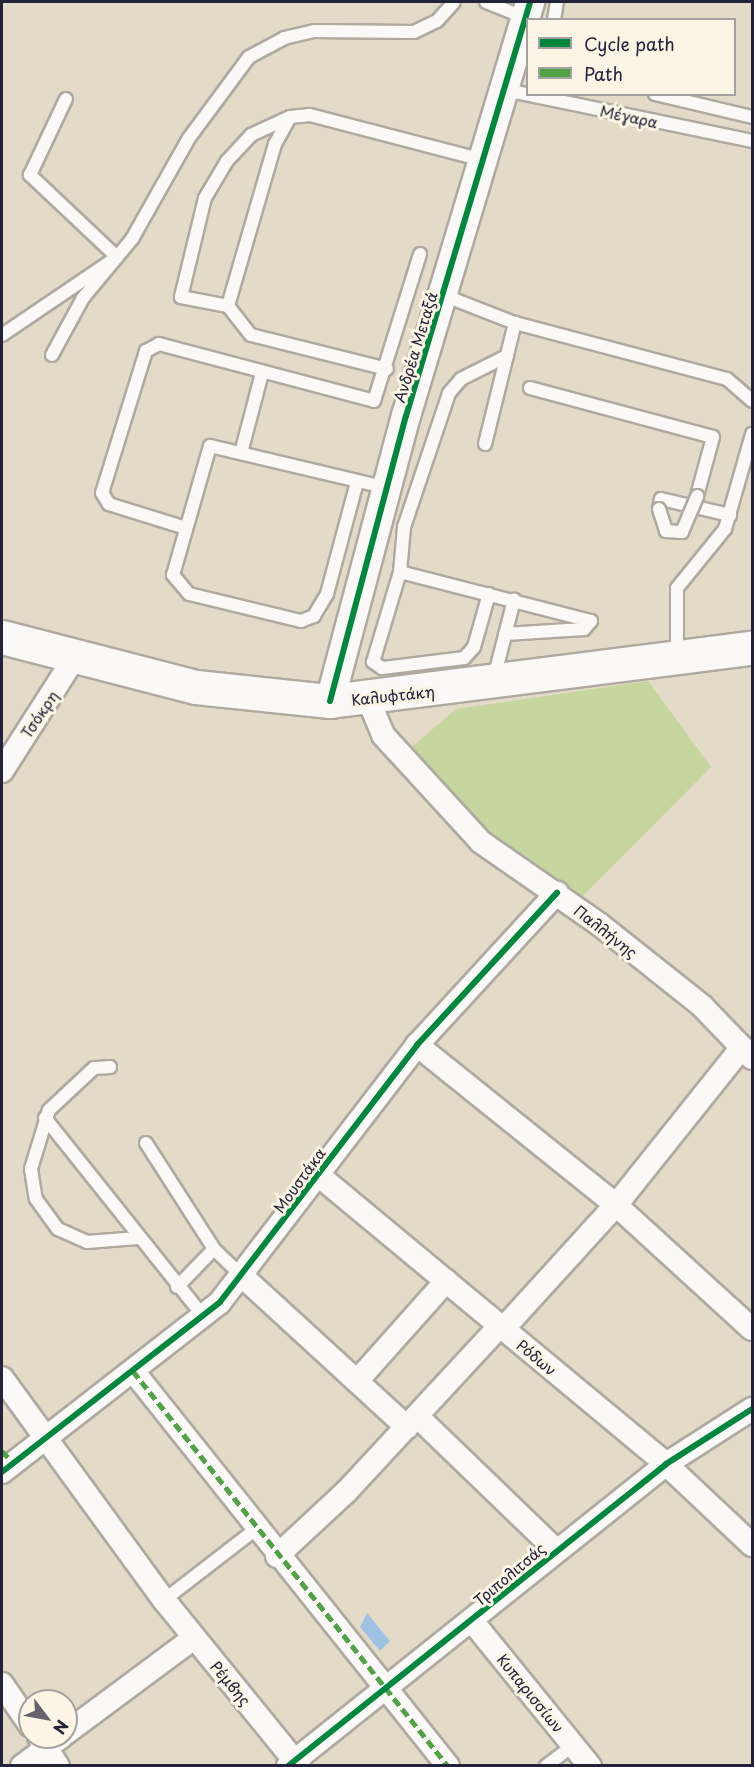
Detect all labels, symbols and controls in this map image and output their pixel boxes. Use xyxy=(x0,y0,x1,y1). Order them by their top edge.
legend xyxy=(526,18,736,96)
text: Cycle path xyxy=(584,30,675,57)
text: Path xyxy=(584,60,623,87)
street label: Μέγαρα xyxy=(598,101,660,131)
street label: Ανδρέα Μεταξά xyxy=(390,289,440,405)
street label: Καλυφτάκη xyxy=(350,682,436,708)
street label: Τσόκρη xyxy=(17,687,61,741)
street label: Παλλήνης xyxy=(571,901,641,961)
street label: Μουστάκα xyxy=(269,1144,329,1216)
street label: Ρόδων xyxy=(514,1335,560,1379)
street label: Τριπολιτσάς xyxy=(470,1539,548,1609)
street label: Κυπαρισσίων xyxy=(494,1650,568,1736)
street label: Ρέμβης xyxy=(207,1657,255,1709)
north arrow xyxy=(18,1689,78,1749)
text: N xyxy=(48,1716,75,1739)

